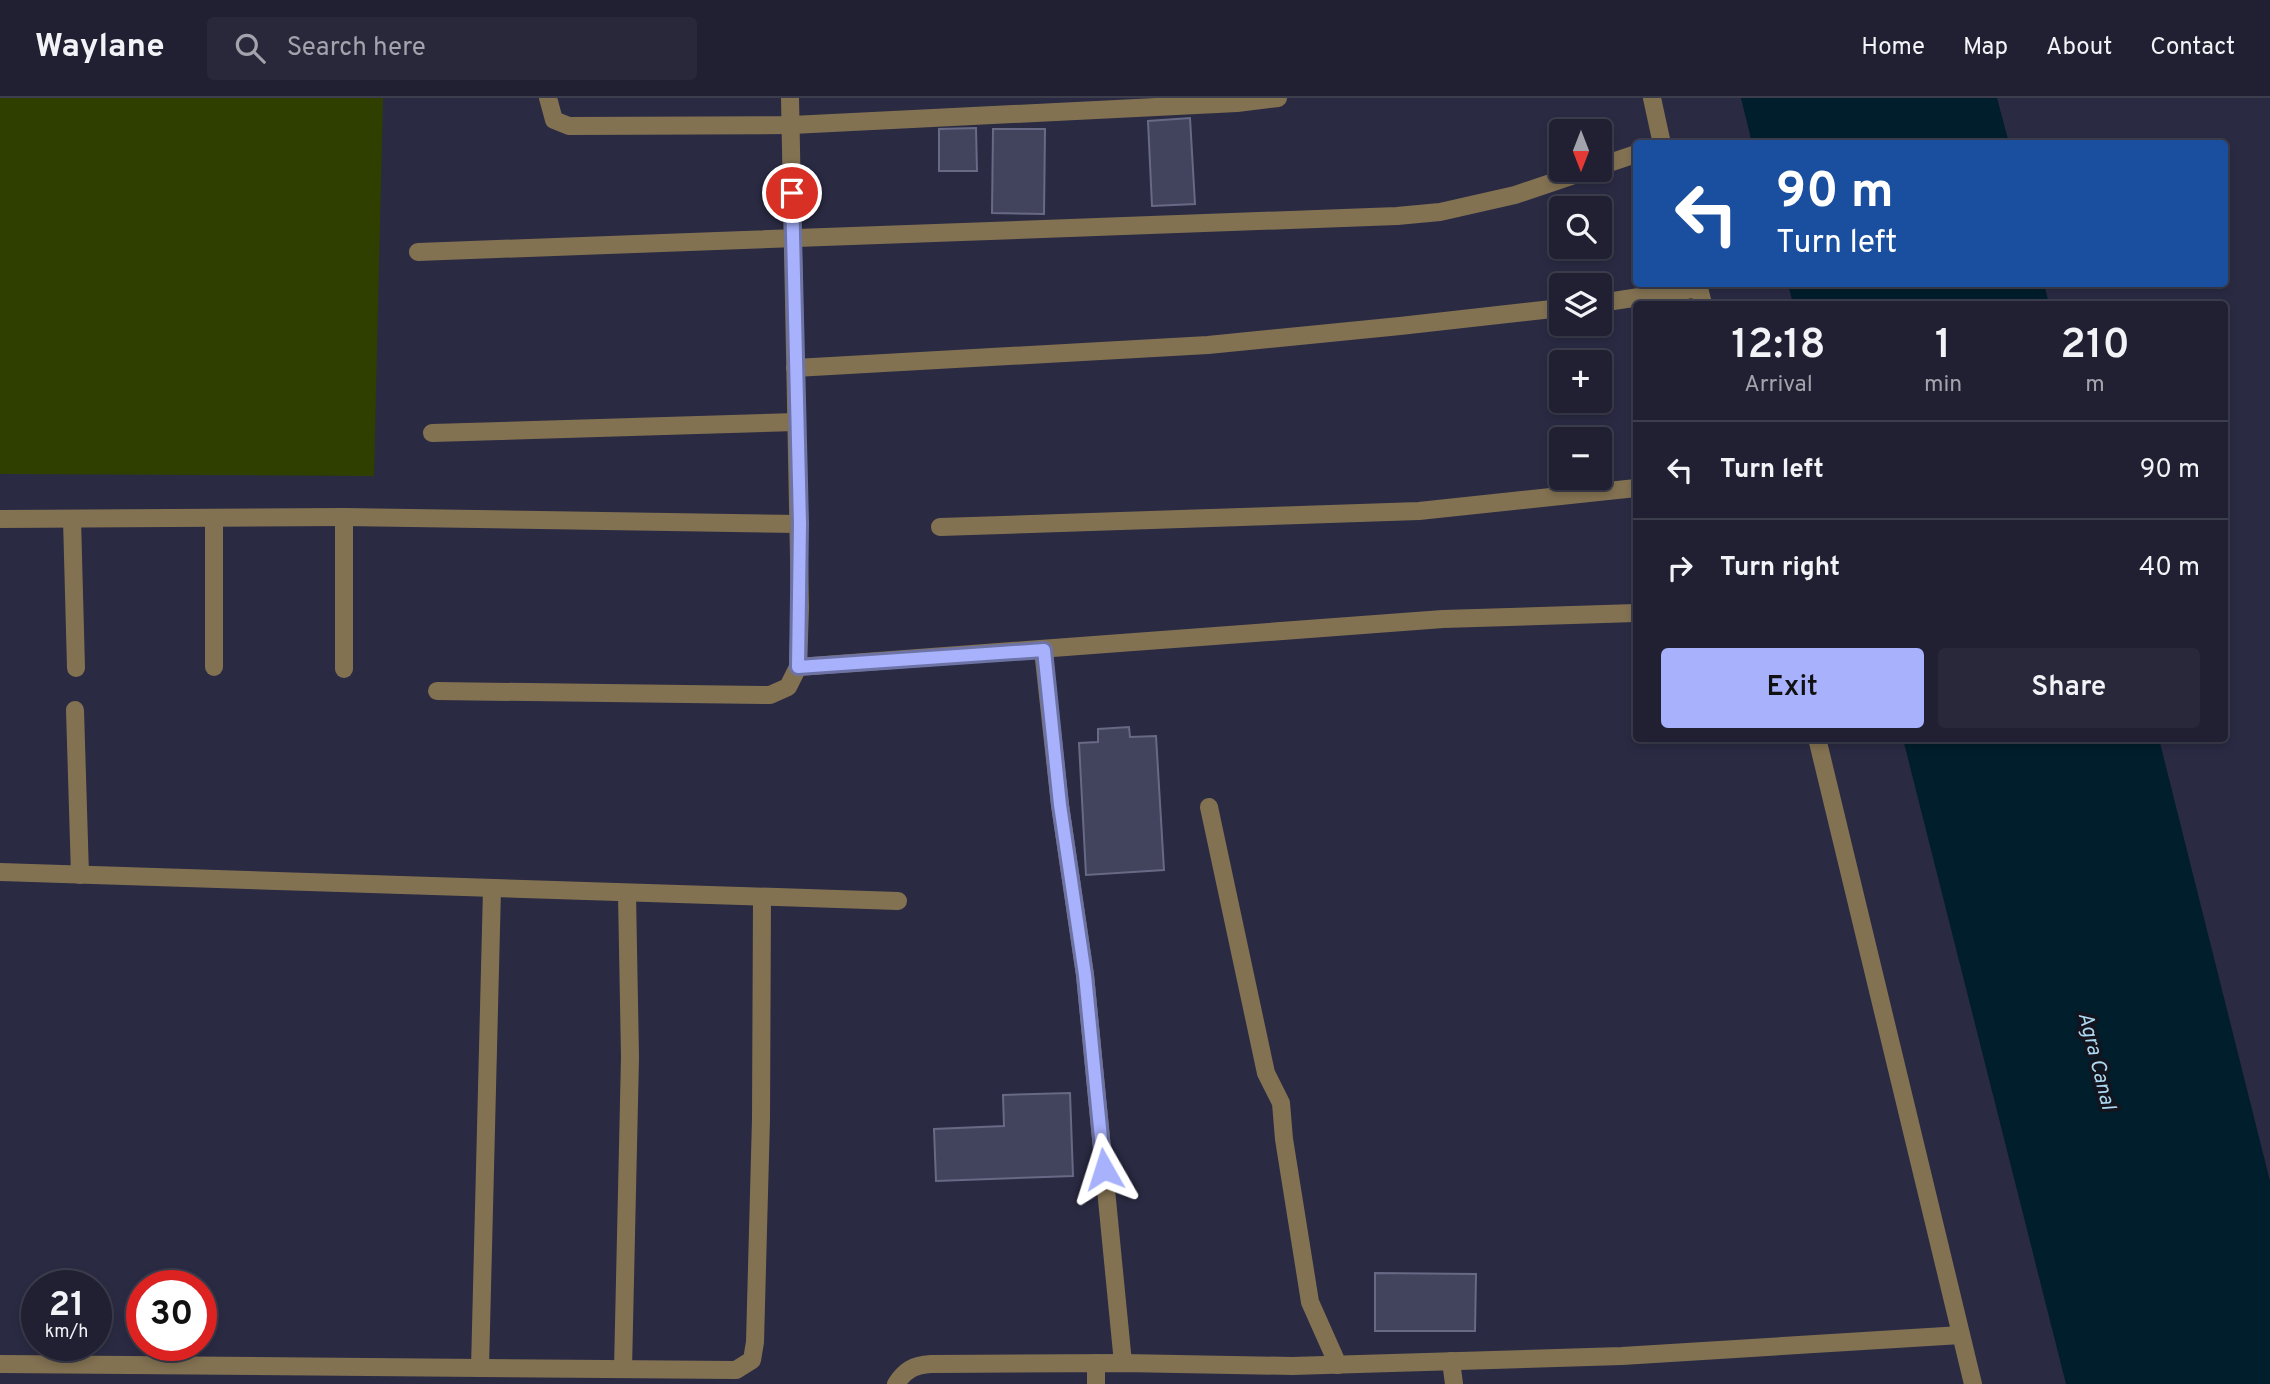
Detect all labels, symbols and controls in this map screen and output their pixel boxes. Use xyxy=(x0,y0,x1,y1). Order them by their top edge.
search box xyxy=(207,17,697,80)
text: Waylane xyxy=(35,27,165,69)
icon: search xyxy=(231,29,269,67)
text: Search here xyxy=(287,32,426,65)
text: Home xyxy=(1861,33,1925,63)
text: Map xyxy=(1963,33,2008,63)
text: About xyxy=(2046,33,2112,63)
text: Contact xyxy=(2150,33,2235,63)
north arrow xyxy=(1549,119,1612,182)
map controls xyxy=(1549,119,1612,490)
pin xyxy=(762,163,822,223)
text: 90 m xyxy=(1776,163,1894,225)
icon: left xyxy=(1661,168,1752,259)
icon: arrive xyxy=(773,174,811,212)
button: search xyxy=(1549,196,1612,259)
text: Turn left xyxy=(1776,224,1897,264)
button: layers xyxy=(1549,273,1612,336)
text: 12:18 xyxy=(1731,320,1826,373)
text: 1 xyxy=(1935,320,1951,373)
text: 210 xyxy=(2060,320,2130,373)
button: + xyxy=(1549,350,1612,413)
text: Arrival xyxy=(1744,371,1813,400)
text: min xyxy=(1924,371,1962,400)
text: m xyxy=(2085,371,2105,400)
button: − xyxy=(1549,427,1612,490)
icon: left xyxy=(1661,451,1699,489)
text: Turn left xyxy=(1720,454,1824,487)
text: 90 m xyxy=(2140,454,2200,487)
icon: right xyxy=(1661,549,1699,587)
text: Turn right xyxy=(1720,552,1840,585)
text: 40 m xyxy=(2139,552,2200,585)
button: Exit xyxy=(1661,648,1924,728)
button: Share xyxy=(1938,648,2200,728)
water label: Agra Canal xyxy=(2071,1009,2122,1114)
position arrow xyxy=(1067,1132,1141,1206)
speed limit sign: 30 xyxy=(126,1270,217,1361)
text: 21 xyxy=(49,1284,84,1328)
text: km/h xyxy=(45,1321,88,1344)

